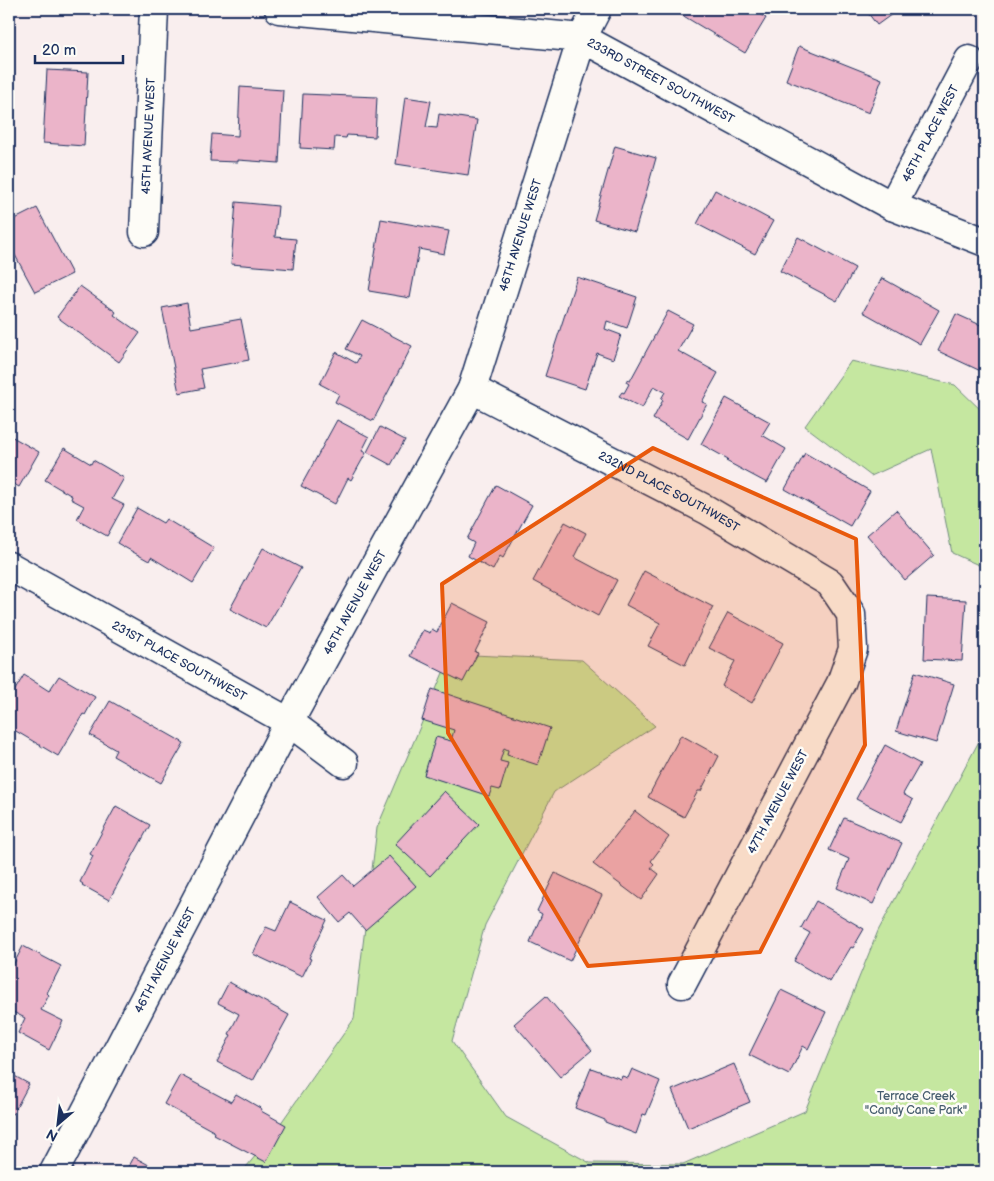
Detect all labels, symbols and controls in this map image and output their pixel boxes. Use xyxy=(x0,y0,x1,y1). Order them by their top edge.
scale bar xyxy=(35,32,122,64)
street label: 233RD STREET SOUTHWEST xyxy=(585,35,738,127)
text: 20 m xyxy=(42,41,76,60)
street label: 45TH AVENUE WEST xyxy=(138,77,158,195)
street label: 46TH PLACE WEST xyxy=(898,82,962,185)
street label: 46TH AVENUE WEST xyxy=(496,176,545,293)
street label: 232ND PLACE SOUTHWEST xyxy=(596,448,743,536)
street label: 46TH AVENUE WEST xyxy=(320,547,390,657)
street label: 231ST PLACE SOUTHWEST xyxy=(109,617,250,705)
street label: 47TH AVENUE WEST xyxy=(744,747,812,857)
street label: 46TH AVENUE WEST xyxy=(131,904,199,1016)
park label: Terrace Creek "Candy Cane Park" xyxy=(865,1089,967,1118)
north arrow xyxy=(32,1098,82,1148)
text: N xyxy=(43,1125,61,1145)

